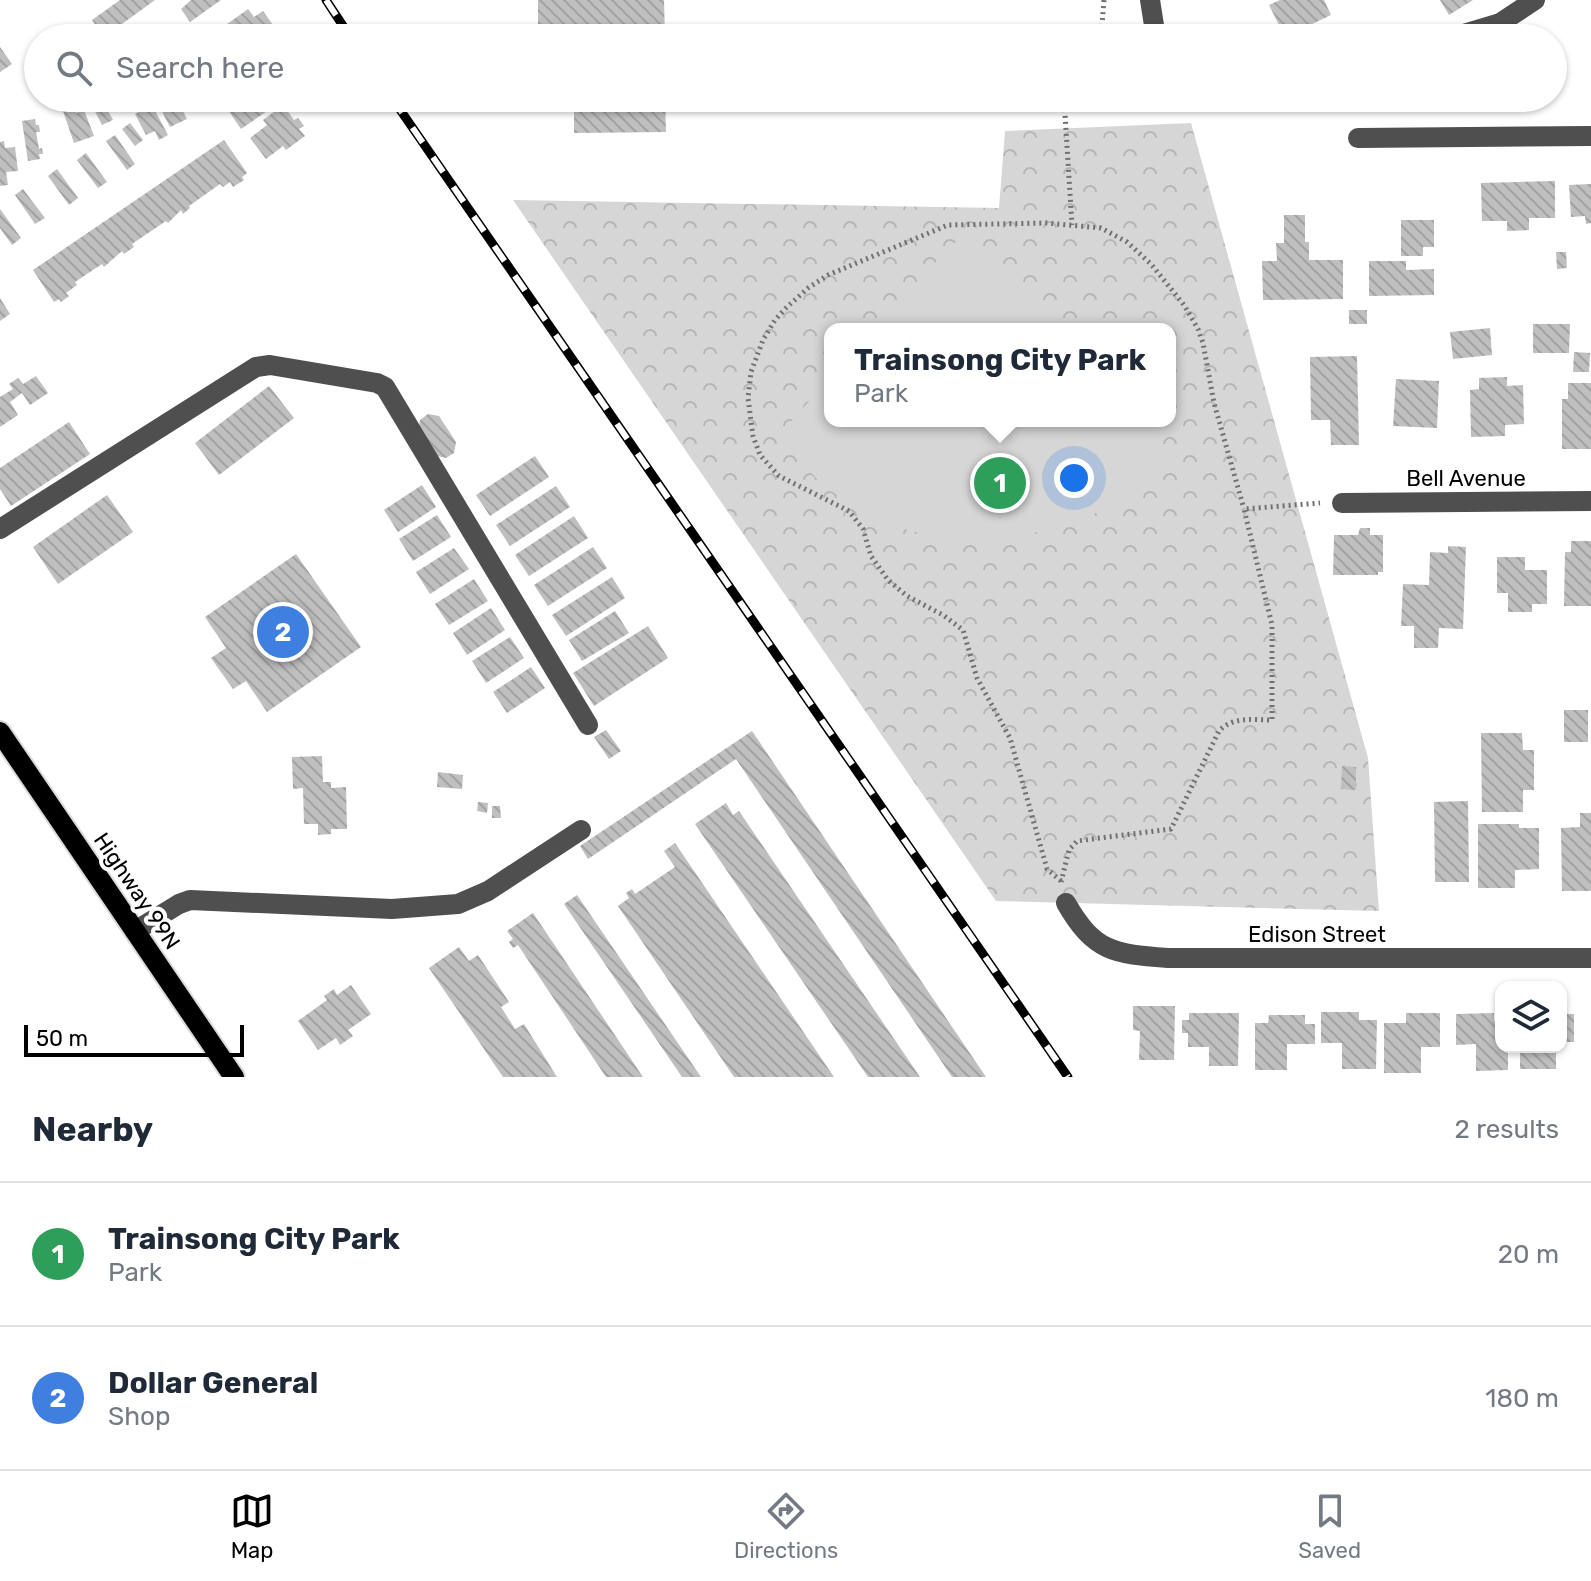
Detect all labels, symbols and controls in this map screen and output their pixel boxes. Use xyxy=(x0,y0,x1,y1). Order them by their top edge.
search box xyxy=(24,24,1567,112)
icon: search xyxy=(52,46,96,90)
text: Search here xyxy=(116,50,284,86)
popup xyxy=(824,323,1176,427)
text: Trainsong City Park xyxy=(854,342,1146,378)
text: Park xyxy=(854,378,908,409)
pin: 1 xyxy=(974,453,1026,513)
your location xyxy=(1054,458,1094,498)
street label: Bell Avenue xyxy=(1406,465,1526,492)
pin: 2 xyxy=(257,602,309,662)
street label: Highway 99N xyxy=(88,828,186,954)
street label: Edison Street xyxy=(1248,921,1386,948)
map controls xyxy=(1495,981,1567,1053)
button: layers xyxy=(1495,981,1567,1053)
scale bar xyxy=(24,1021,244,1057)
text: 50 m xyxy=(36,1025,88,1052)
text: Nearby xyxy=(32,1109,153,1150)
text: 2 results xyxy=(1455,1114,1559,1145)
text: Trainsong City Park xyxy=(108,1221,400,1257)
text: 1 xyxy=(52,1239,64,1270)
text: 20 m xyxy=(1498,1239,1559,1270)
text: Park xyxy=(108,1257,162,1288)
text: Dollar General xyxy=(108,1365,318,1401)
text: 2 xyxy=(50,1383,66,1414)
text: 180 m xyxy=(1485,1383,1559,1414)
text: Shop xyxy=(108,1401,170,1432)
tab: Map xyxy=(230,1489,274,1564)
tab: Directions xyxy=(734,1489,838,1564)
tab: Saved xyxy=(1298,1489,1361,1564)

